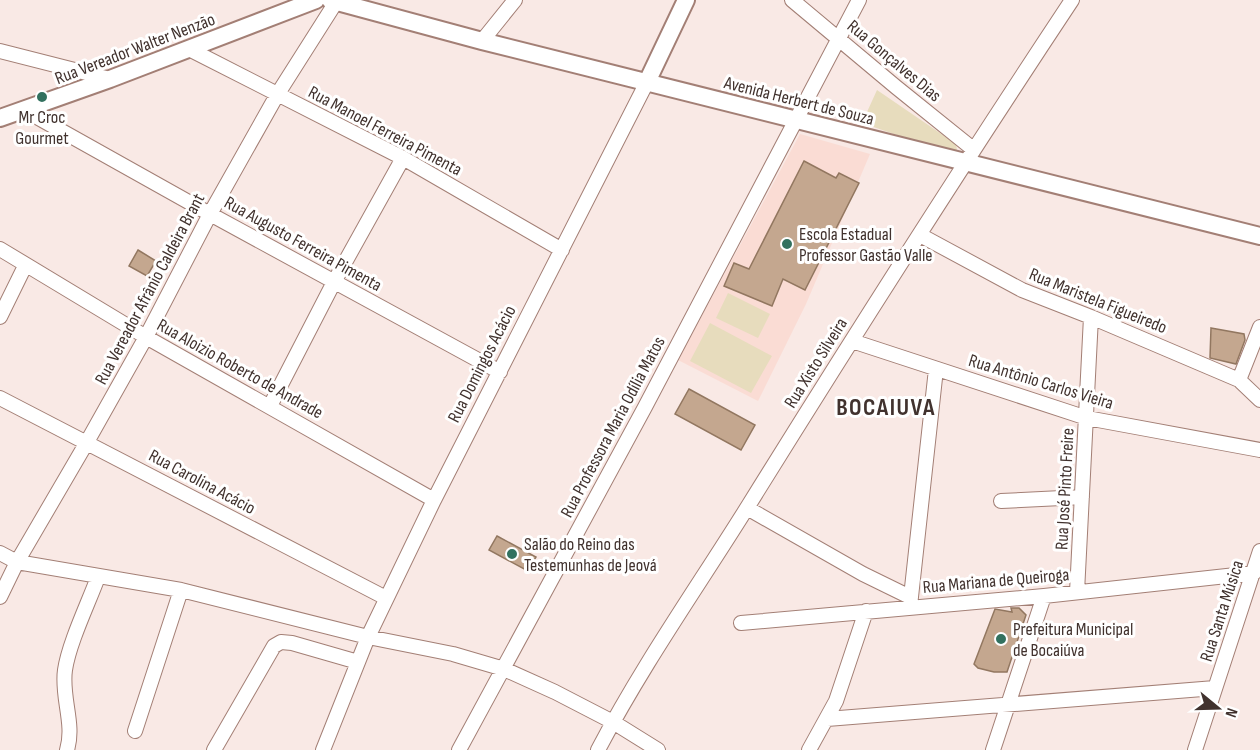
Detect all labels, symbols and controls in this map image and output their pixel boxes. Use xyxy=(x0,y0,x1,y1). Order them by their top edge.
street label: Rua Vereador Walter Nenzão xyxy=(52,9,218,89)
street label: Rua Gonçalves Dias xyxy=(843,16,945,106)
street label: Avenida Herbert de Souza xyxy=(721,72,876,130)
street label: Rua Manoel Ferreira Pimenta xyxy=(305,82,465,180)
marker: Mr Croc Gourmet xyxy=(35,90,49,104)
place label: Mr Croc Gourmet xyxy=(15,107,69,149)
street label: Rua Vereador Afrânio Caldeira Brant xyxy=(91,189,210,388)
street label: Rua Augusto Ferreira Pimenta xyxy=(221,192,385,296)
place label: Escola Estadual Professor Gastão Valle xyxy=(799,224,933,266)
marker: Escola Estadual Professor Gastão Valle xyxy=(780,237,794,251)
street label: Rua Maristela Figueiredo xyxy=(1026,264,1170,338)
street label: Rua Domingos Acácio xyxy=(444,302,520,426)
street label: Rua Xisto Silveira xyxy=(780,314,852,412)
street label: Rua Aloizio Roberto de Andrade xyxy=(153,315,327,423)
street label: Rua Professora Maria Odília Matos xyxy=(556,333,670,521)
street label: Rua Antônio Carlos Vieira xyxy=(966,350,1116,414)
district label: BOCAIUVA xyxy=(836,393,936,422)
street label: Rua José Pinto Freire xyxy=(1051,427,1079,551)
street label: Rua Carolina Acácio xyxy=(145,445,259,519)
place label: Salão do Reino das Testemunhas de Jeová xyxy=(524,534,657,576)
marker: Salão do Reino das Testemunhas de Jeová xyxy=(505,547,519,561)
street label: Rua Santa Música xyxy=(1196,558,1248,664)
street label: Rua Mariana de Queiroga xyxy=(922,564,1070,598)
place label: Prefeitura Municipal de Bocaiúva xyxy=(1013,619,1133,661)
marker: Prefeitura Municipal de Bocaiúva xyxy=(994,632,1008,646)
north arrow xyxy=(1188,678,1248,738)
text: N xyxy=(1220,705,1241,720)

